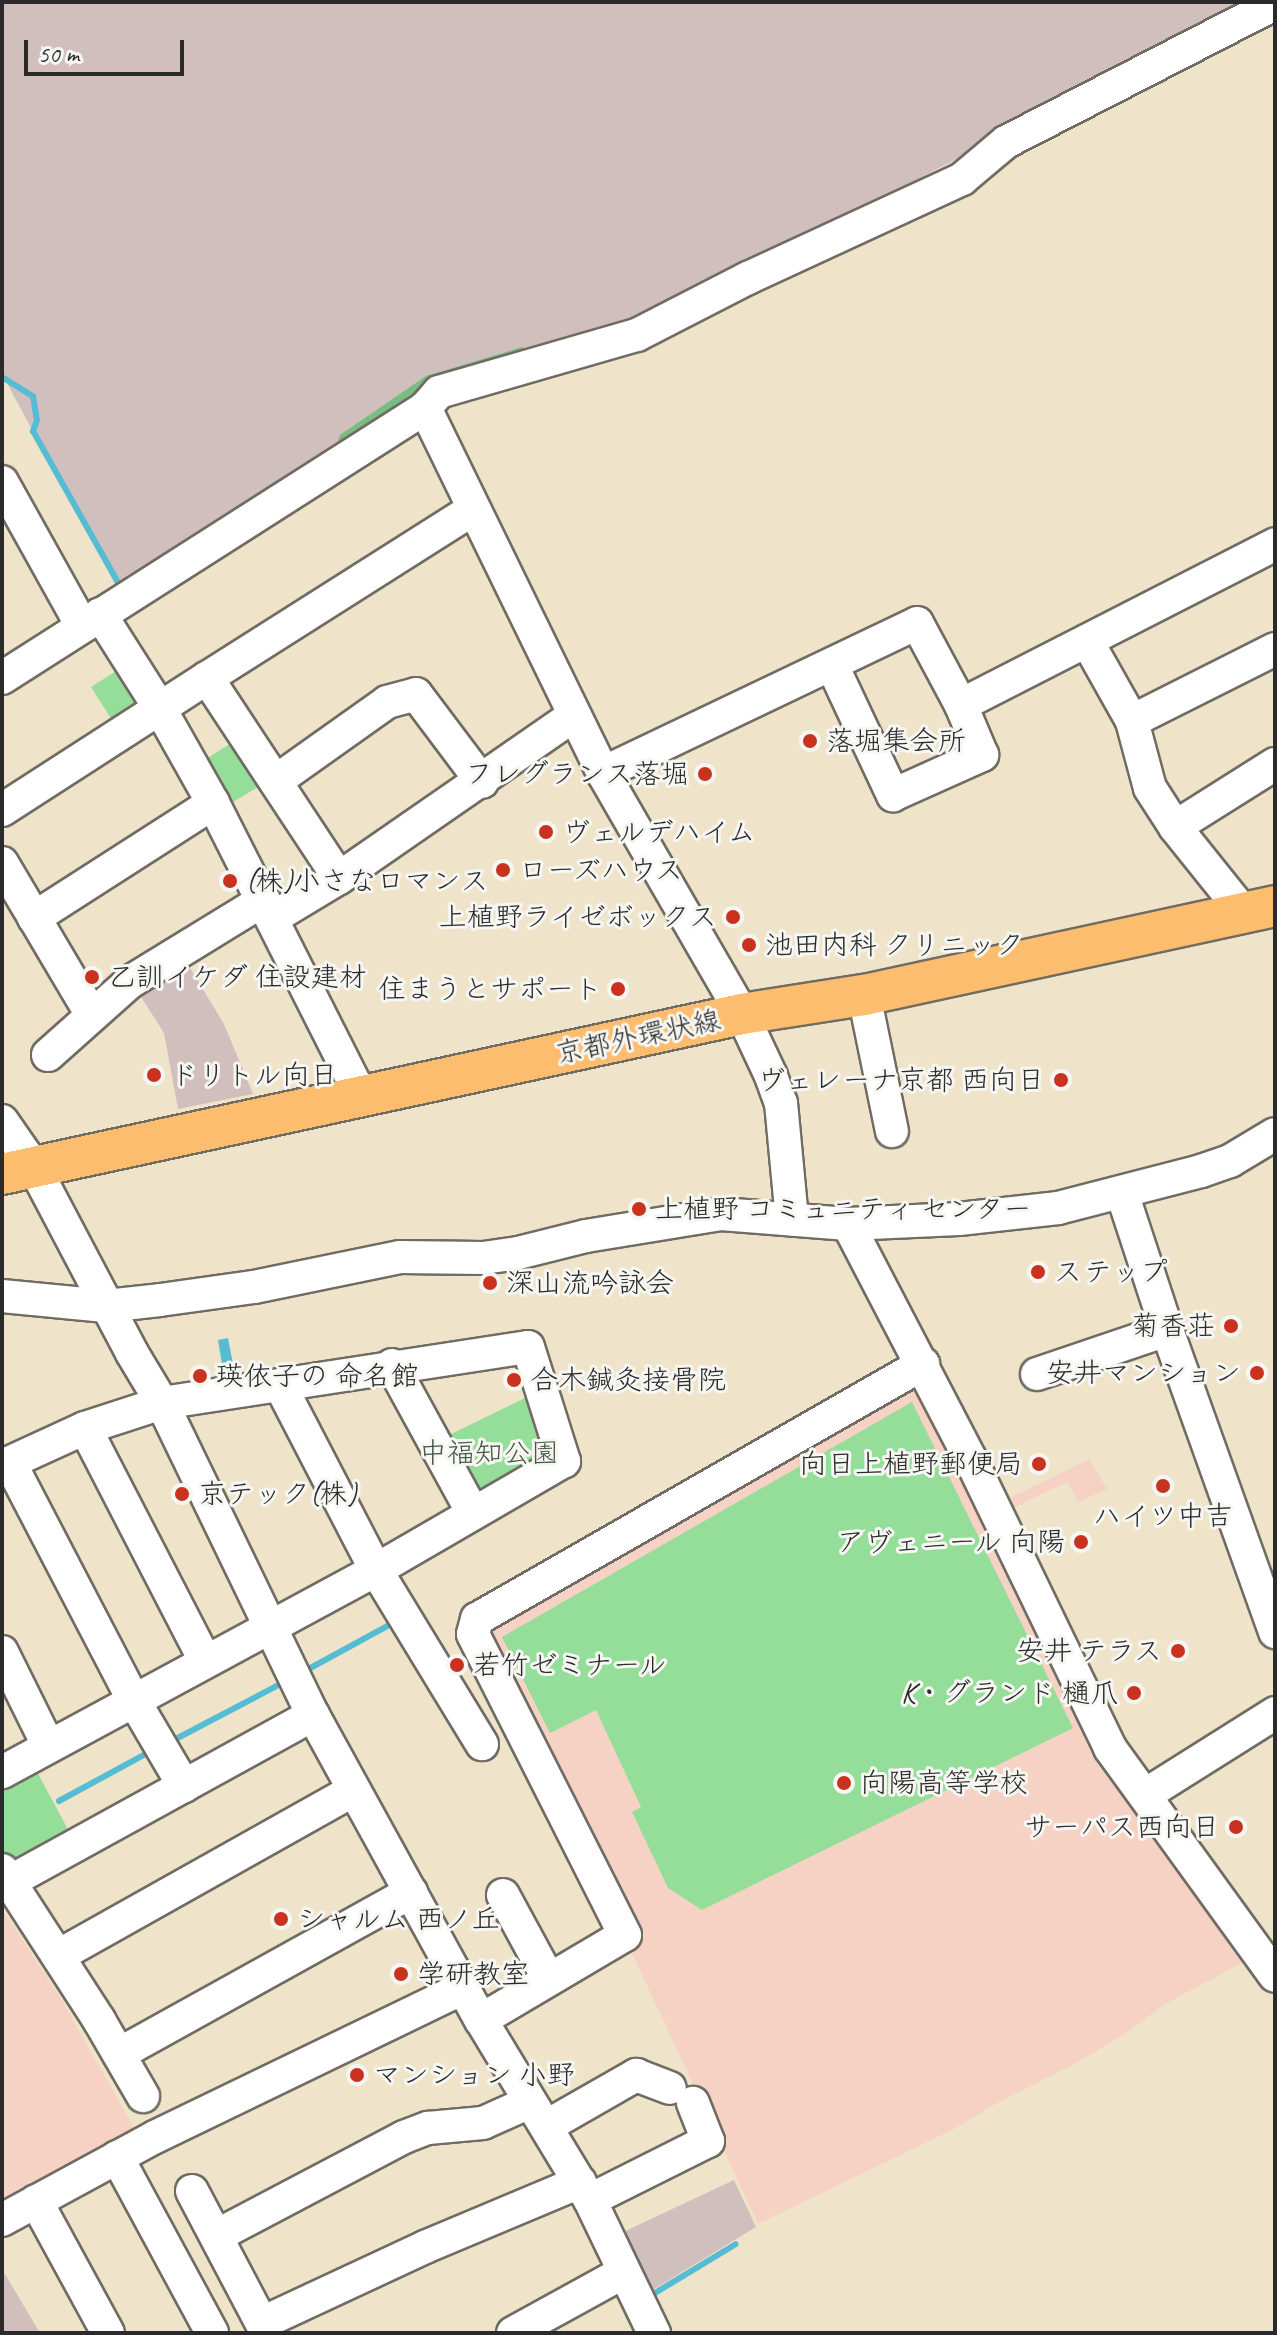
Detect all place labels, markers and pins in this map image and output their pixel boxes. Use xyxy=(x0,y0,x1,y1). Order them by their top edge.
place label: 落堀集会所 xyxy=(826,724,966,758)
marker: 落堀集会所 xyxy=(801,732,819,750)
place label: フレグランス落堀 xyxy=(465,757,689,791)
marker: フレグランス落堀 xyxy=(696,765,714,783)
place label: ヴェルデハイム xyxy=(562,815,758,849)
marker: ヴェルデハイム xyxy=(537,823,555,841)
place label: ローズハウス xyxy=(519,853,687,887)
marker: ローズハウス xyxy=(494,861,512,879)
place label: (株)小さなロマンス xyxy=(246,864,488,898)
marker: (株)小さなロマンス xyxy=(221,872,239,890)
place label: 上植野ライゼボックス xyxy=(437,900,717,934)
marker: 上植野ライゼボックス xyxy=(724,908,742,926)
place label: 池田内科 クリニック xyxy=(765,928,1024,962)
marker: 池田内科 クリニック xyxy=(740,936,758,954)
place label: 乙訓イケダ 住設建材 xyxy=(108,960,367,994)
marker: 乙訓イケダ 住設建材 xyxy=(83,968,101,986)
place label: 住まうとサポート xyxy=(378,972,602,1006)
marker: 住まうとサポート xyxy=(609,980,627,998)
place label: ドリトル向日 xyxy=(170,1058,338,1092)
place label: ヴェレーナ京都 西向日 xyxy=(757,1063,1045,1097)
marker: ドリトル向日 xyxy=(145,1066,163,1084)
marker: ヴェレーナ京都 西向日 xyxy=(1052,1071,1070,1089)
place label: 上植野 コミュニティ センター xyxy=(655,1192,1033,1226)
marker: 上植野 コミュニティ センター xyxy=(630,1200,648,1218)
place label: ステップ xyxy=(1054,1255,1166,1289)
marker: ステップ xyxy=(1029,1263,1047,1281)
place label: 深山流吟詠会 xyxy=(506,1266,674,1300)
marker: 深山流吟詠会 xyxy=(481,1274,499,1292)
place label: 菊香荘 xyxy=(1131,1309,1215,1343)
marker: 菊香荘 xyxy=(1222,1317,1240,1335)
place label: 安井マンション xyxy=(1045,1356,1241,1390)
place label: 瑛依子の 命名館 xyxy=(216,1359,419,1393)
place label: 合木鍼灸接骨院 xyxy=(530,1363,726,1397)
marker: 安井マンション xyxy=(1248,1364,1266,1382)
marker: 瑛依子の 命名館 xyxy=(191,1367,209,1385)
marker: 合木鍼灸接骨院 xyxy=(505,1371,523,1389)
place label: 向日上植野郵便局 xyxy=(799,1447,1023,1481)
marker: 向日上植野郵便局 xyxy=(1030,1455,1048,1473)
place label: 京テック(株) xyxy=(198,1477,356,1511)
marker: ハイツ中吉 xyxy=(1154,1477,1172,1495)
marker: 京テック(株) xyxy=(173,1485,191,1503)
place label: ハイツ中吉 xyxy=(1093,1499,1233,1533)
place label: アヴェニール 向陽 xyxy=(835,1525,1065,1559)
marker: アヴェニール 向陽 xyxy=(1072,1533,1090,1551)
place label: 安井 テラス xyxy=(1015,1634,1162,1668)
marker: 安井 テラス xyxy=(1169,1642,1187,1660)
place label: 若竹ゼミナール xyxy=(473,1648,669,1682)
marker: 若竹ゼミナール xyxy=(448,1656,466,1674)
place label: K・グランド 樋爪 xyxy=(901,1676,1118,1710)
marker: K・グランド 樋爪 xyxy=(1125,1684,1143,1702)
place label: 向陽高等学校 xyxy=(860,1766,1028,1800)
marker: 向陽高等学校 xyxy=(835,1774,853,1792)
place label: サーパス西向日 xyxy=(1024,1810,1220,1844)
marker: サーパス西向日 xyxy=(1227,1818,1245,1836)
place label: シャルム 西ノ丘 xyxy=(297,1902,500,1936)
marker: シャルム 西ノ丘 xyxy=(272,1910,290,1928)
place label: 学研教室 xyxy=(417,1957,529,1991)
marker: 学研教室 xyxy=(392,1965,410,1983)
place label: マンション 小野 xyxy=(373,2058,576,2092)
marker: マンション 小野 xyxy=(348,2066,366,2084)

